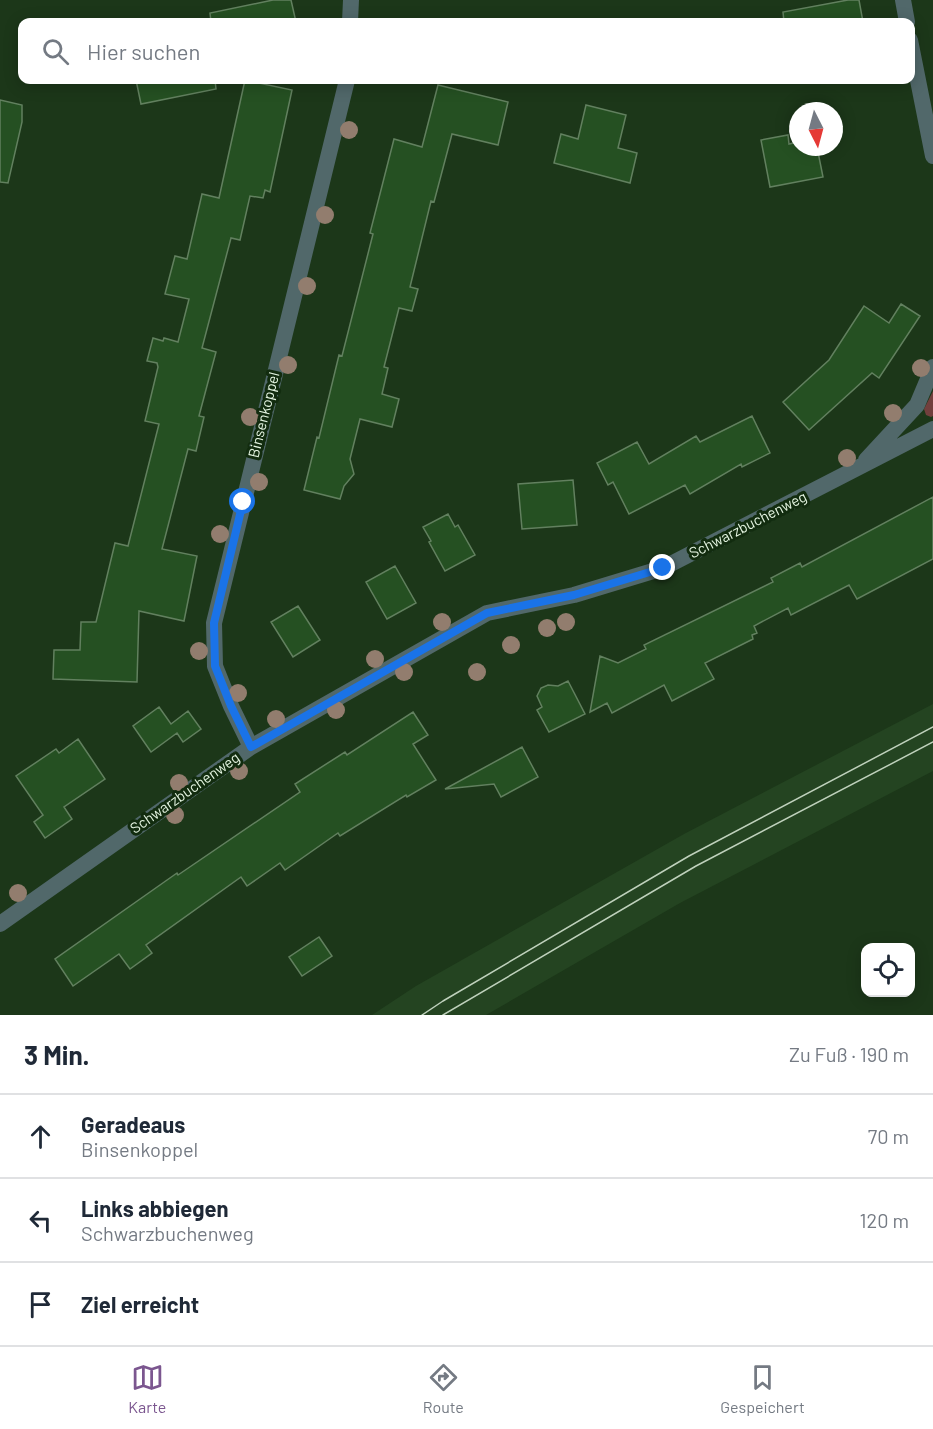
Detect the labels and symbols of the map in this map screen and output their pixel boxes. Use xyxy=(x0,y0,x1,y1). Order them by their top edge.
north arrow xyxy=(789,102,843,156)
street label: Binsenkoppel xyxy=(244,370,282,460)
street label: Schwarzbuchenweg xyxy=(686,487,809,562)
route start xyxy=(229,488,255,514)
route end xyxy=(649,554,675,580)
street label: Schwarzbuchenweg xyxy=(126,748,243,837)

